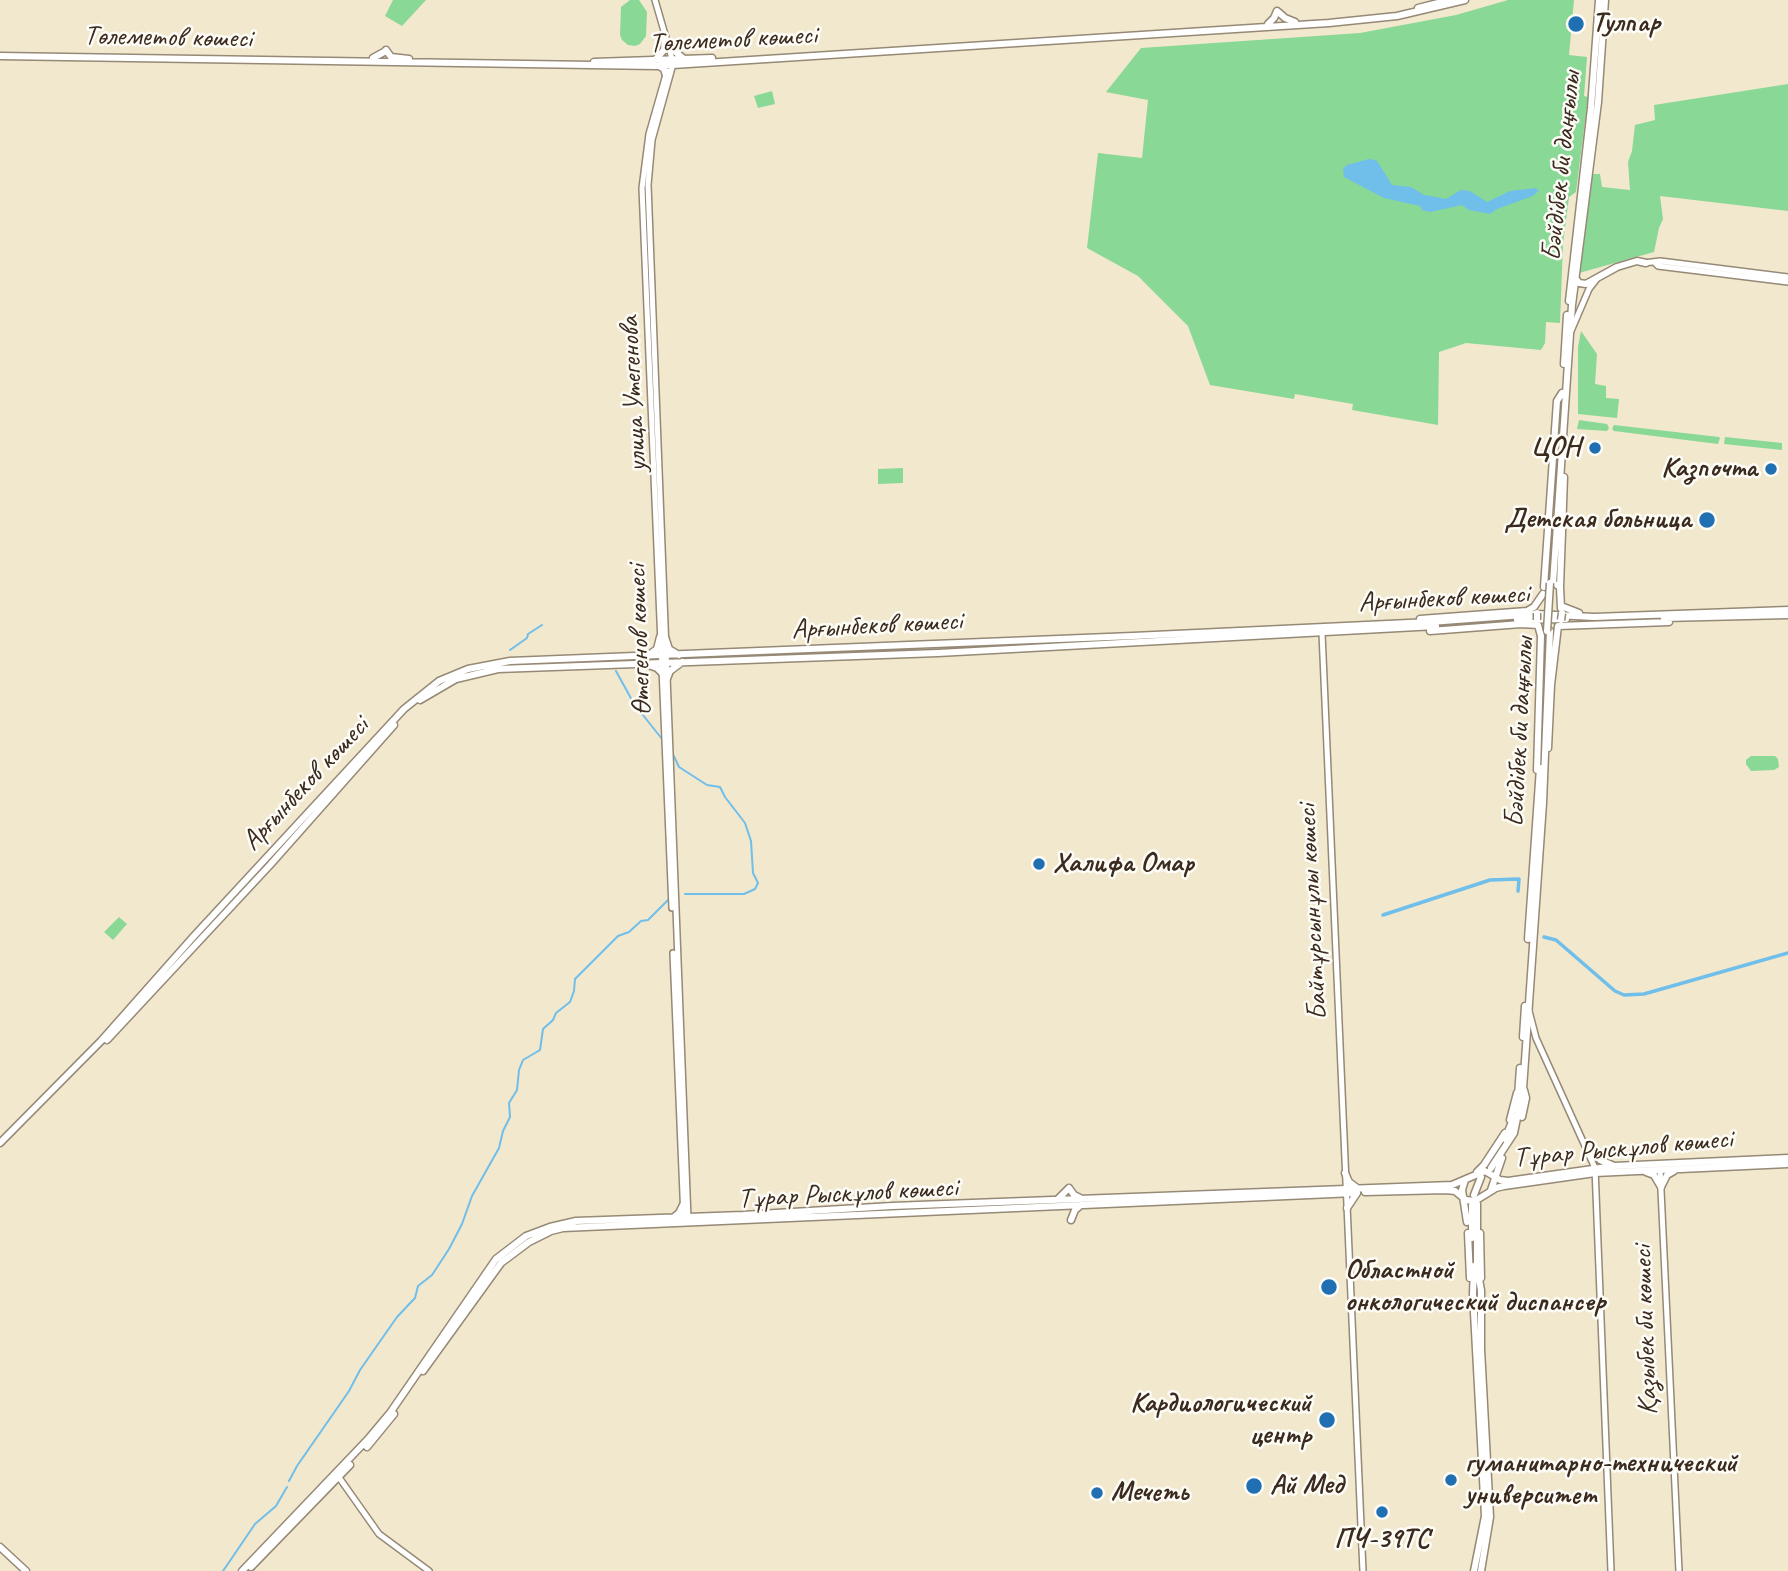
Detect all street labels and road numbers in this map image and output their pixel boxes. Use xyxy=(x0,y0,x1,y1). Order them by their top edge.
street label: Төлеметов көшесі xyxy=(648,19,818,61)
street label: Төлеметов көшесі xyxy=(84,20,252,56)
street label: Бәйдібек би даңғылы xyxy=(1535,70,1589,262)
street label: улица Утегенова xyxy=(613,315,655,473)
street label: Өтегенов көшесі xyxy=(621,564,659,716)
street label: Арғынбеков көшесі xyxy=(1358,578,1530,620)
street label: Арғынбеков көшесі xyxy=(791,605,963,647)
street label: Бәйдібек би даңғылы xyxy=(1498,636,1542,828)
street label: Арғынбеков көшесі xyxy=(235,710,377,858)
street label: Байтұрсынұлы көшесі xyxy=(1291,803,1335,1021)
street label: Тұрар Рыскұлов көшесі xyxy=(1512,1123,1734,1175)
street label: Тұрар Рыскұлов көшесі xyxy=(737,1171,959,1217)
street label: Қазыбек би көшесі xyxy=(1626,1244,1666,1416)

